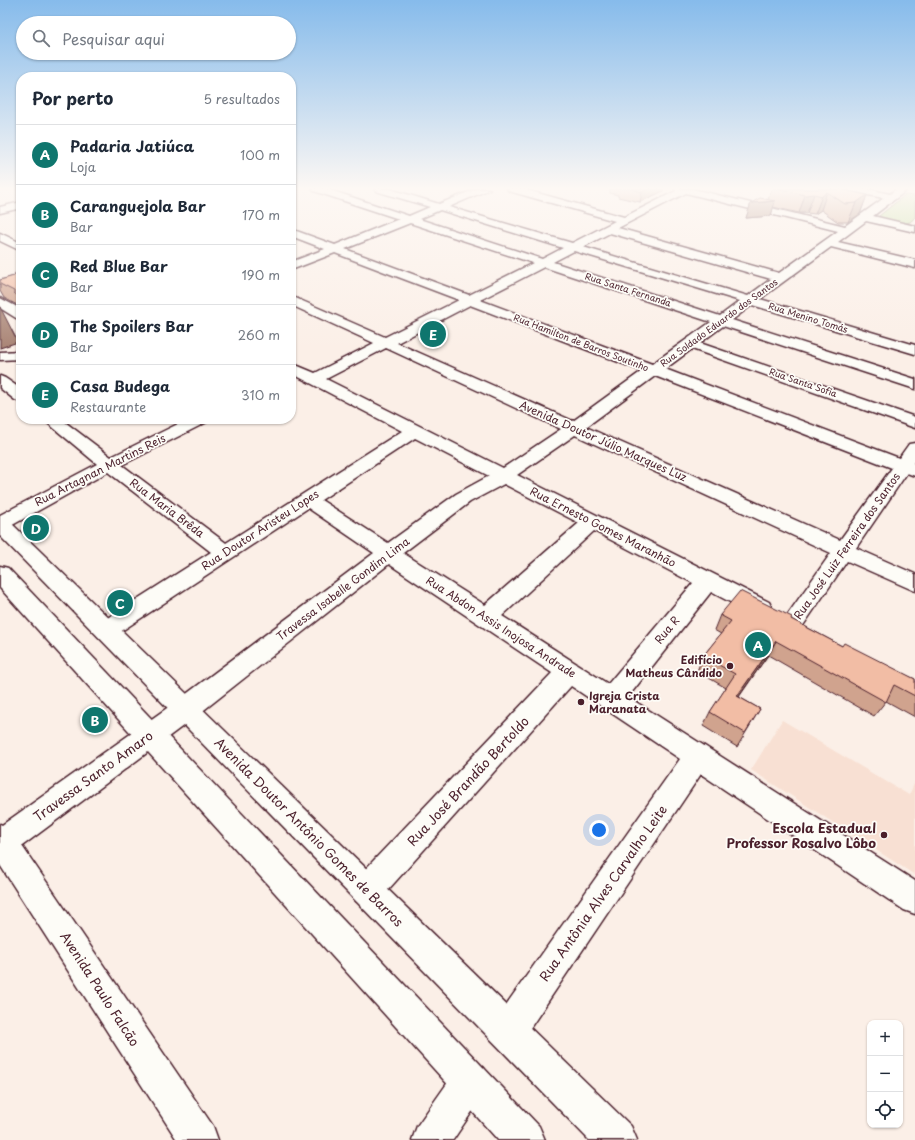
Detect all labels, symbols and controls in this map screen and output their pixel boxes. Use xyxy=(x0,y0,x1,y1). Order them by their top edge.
search box xyxy=(16,16,296,60)
icon: search xyxy=(30,27,52,49)
text: Pesquisar aqui xyxy=(62,27,165,50)
text: Por perto xyxy=(32,85,113,111)
text: 5 resultados xyxy=(203,89,280,108)
text: Padaria Jatiúca xyxy=(70,134,194,157)
text: A xyxy=(40,145,50,164)
text: 100 m xyxy=(240,145,280,164)
text: Loja xyxy=(70,157,96,176)
text: Caranguejola Bar xyxy=(70,194,206,217)
text: B xyxy=(41,205,49,224)
text: 170 m xyxy=(242,205,280,224)
text: Bar xyxy=(70,217,93,236)
text: Red Blue Bar xyxy=(70,254,168,277)
text: C xyxy=(40,265,50,284)
text: 190 m xyxy=(241,265,280,284)
street label: Rua Santa Fernanda xyxy=(583,268,674,310)
street label: Rua Soldado Eduardo dos Santos xyxy=(657,275,780,370)
text: Bar xyxy=(70,277,93,296)
street label: Rua Menino Tomás xyxy=(767,298,850,336)
street label: Rua Hamilton de Barros Soutinho xyxy=(512,310,651,374)
text: The Spoilers Bar xyxy=(70,314,193,337)
pin: E xyxy=(420,319,446,349)
text: D xyxy=(40,325,50,344)
text: 260 m xyxy=(238,325,280,344)
text: Bar xyxy=(70,337,93,356)
street label: Rua Santa Sofia xyxy=(768,364,840,400)
text: Casa Budega xyxy=(70,374,170,397)
text: E xyxy=(41,385,49,404)
text: 310 m xyxy=(241,385,280,404)
street label: Avenida Doutor Júlio Marques Luz xyxy=(517,396,690,485)
text: Restaurante xyxy=(70,397,146,416)
street label: Rua Artagnan Martins Reis xyxy=(31,429,168,510)
street label: Rua José Luiz Ferreira dos Santos xyxy=(789,469,904,623)
street label: Rua Maria Brêda xyxy=(126,474,208,542)
street label: Rua Ernesto Gomes Maranhão xyxy=(527,482,679,571)
street label: Rua Doutor Aristeu Lopes xyxy=(198,485,322,574)
pin: D xyxy=(23,513,49,543)
street label: Travessa Isabelle Gondim Lima xyxy=(273,533,413,644)
street label: Rua Abdon Assis Inojosa Andrade xyxy=(423,572,580,682)
pin: C xyxy=(107,588,133,618)
street label: Rua R xyxy=(650,612,683,647)
pin: A xyxy=(745,630,771,660)
place label: Edifício Matheus Cândido xyxy=(625,651,723,681)
marker: Edifício Matheus Cândido xyxy=(725,661,735,671)
place label: Igreja Crista Maranata xyxy=(589,687,660,717)
marker: Igreja Crista Maranata xyxy=(576,697,586,707)
pin: B xyxy=(82,705,108,735)
street label: Rua José Brandão Bertoldo xyxy=(402,712,533,850)
street label: Travessa Santo Amaro xyxy=(29,726,157,826)
street label: Avenida Doutor Antônio Gomes de Barros xyxy=(211,733,408,930)
street label: Rua Antônia Alves Carvalho Leite xyxy=(534,801,671,985)
place label: Escola Estadual Professor Rosalvo Lôbo xyxy=(727,818,876,852)
your location xyxy=(589,820,609,840)
marker: Escola Estadual Professor Rosalvo Lôbo xyxy=(879,830,889,840)
street label: Avenida Paulo Falcão xyxy=(56,928,145,1050)
map controls xyxy=(867,1020,903,1128)
button: + xyxy=(867,1020,903,1056)
button: − xyxy=(867,1056,903,1092)
button: locate xyxy=(867,1092,903,1128)

